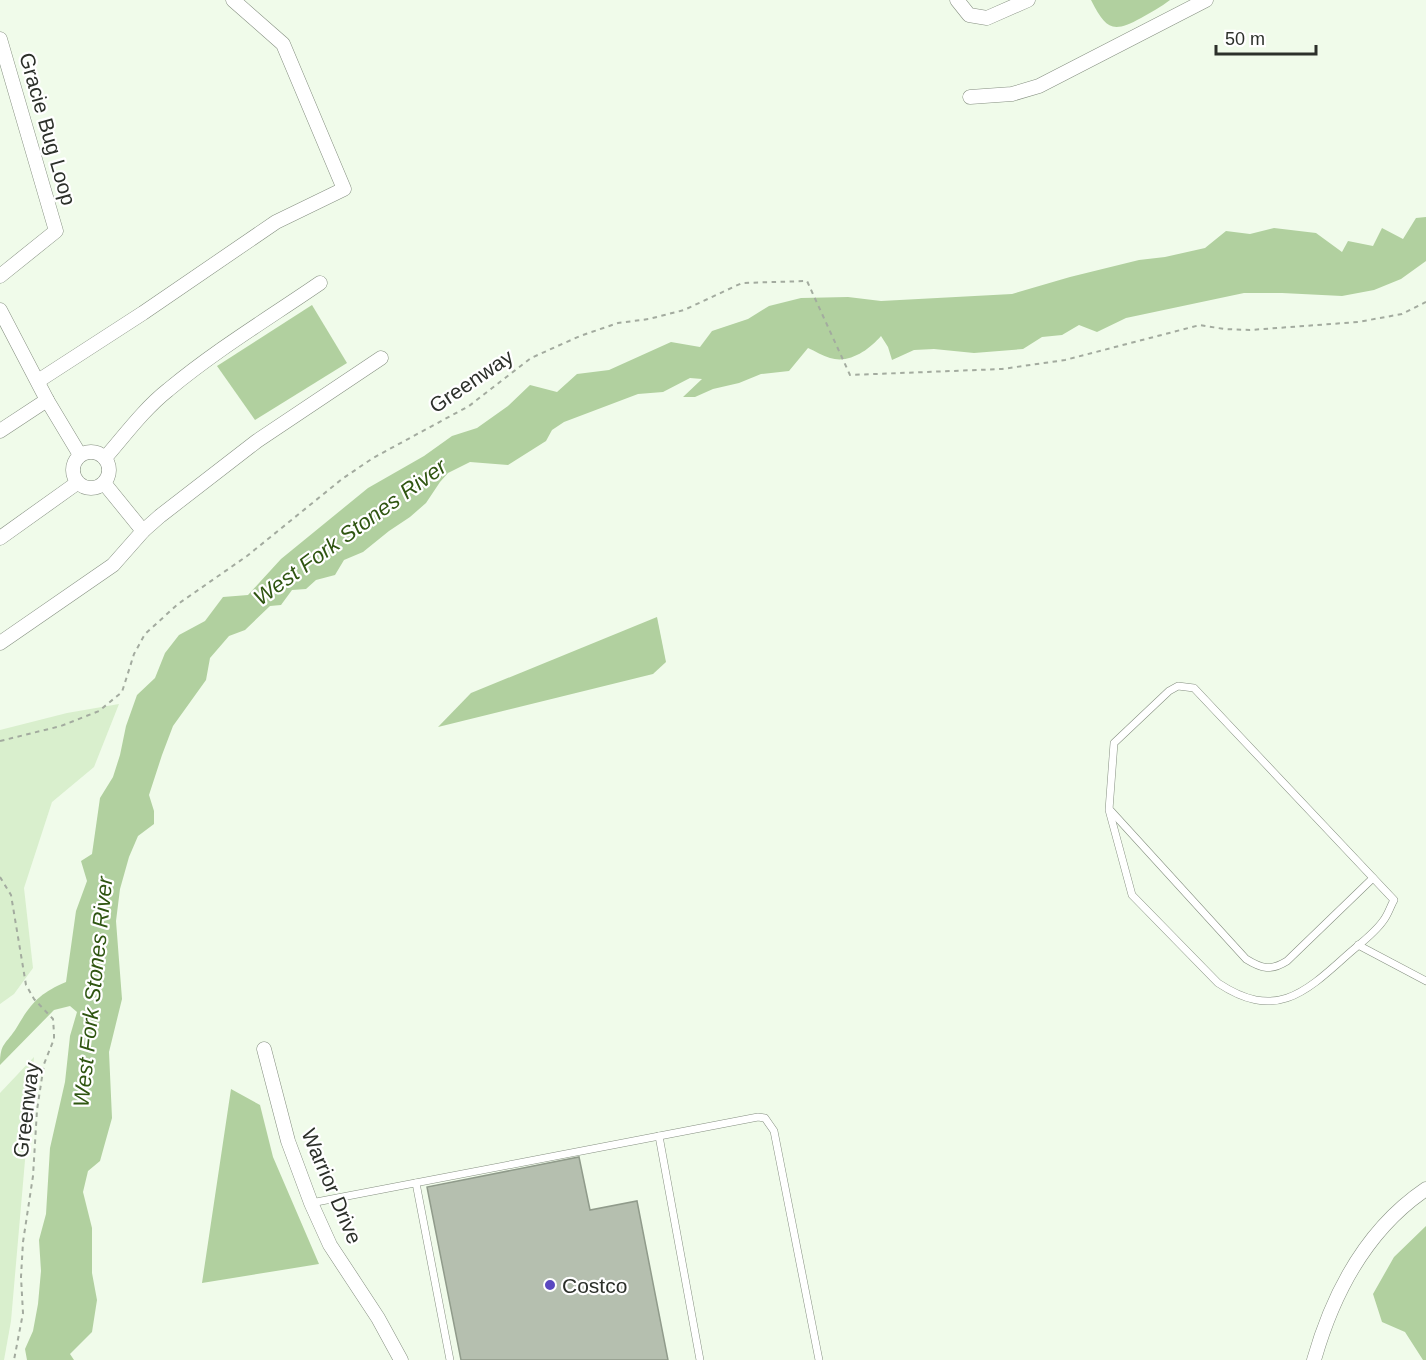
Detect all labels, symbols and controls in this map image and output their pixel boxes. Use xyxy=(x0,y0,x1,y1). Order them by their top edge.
scale bar xyxy=(1216,18,1316,56)
text: 50 m xyxy=(1225,29,1265,49)
street label: Gracie Bug Loop xyxy=(15,50,81,208)
street label: Greenway xyxy=(425,344,518,417)
water label: West Fork Stones River xyxy=(249,453,452,610)
water label: West Fork Stones River xyxy=(68,874,118,1109)
street label: Greenway xyxy=(9,1061,43,1159)
street label: Warrior Drive xyxy=(297,1125,367,1247)
place label: Costco xyxy=(562,1274,627,1297)
marker: Costco xyxy=(543,1278,557,1292)

